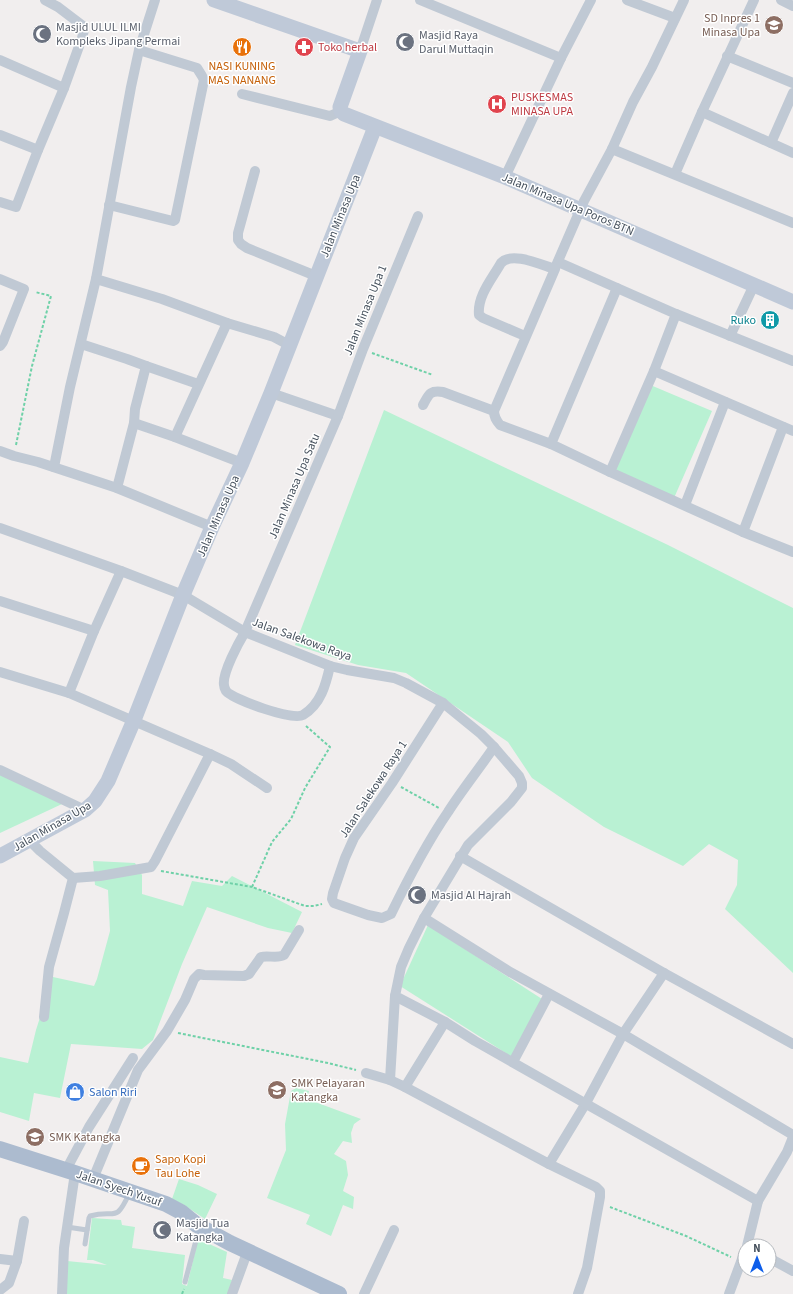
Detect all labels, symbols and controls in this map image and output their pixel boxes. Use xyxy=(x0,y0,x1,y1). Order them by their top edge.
place label: SD Inpres 1 Minasa Upa xyxy=(702,10,760,41)
school or university icon: SD Inpres 1 Minasa Upa xyxy=(763,14,785,36)
place label: Masjid ULUL ILMI Kompleks Jipang Permai xyxy=(56,19,180,50)
mosque icon: Masjid ULUL ILMI Kompleks Jipang Permai xyxy=(31,23,53,45)
place label: Masjid Raya Darul Muttaqin xyxy=(419,27,494,58)
mosque icon: Masjid Raya Darul Muttaqin xyxy=(394,31,416,53)
restaurant icon: NASI KUNING MAS NANANG xyxy=(231,36,253,58)
pharmacy icon: Toko herbal xyxy=(293,36,315,58)
place label: Toko herbal xyxy=(318,39,377,56)
place label: NASI KUNING MAS NANANG xyxy=(208,58,276,89)
place label: PUSKESMAS MINASA UPA xyxy=(511,89,573,120)
hospital icon: PUSKESMAS MINASA UPA xyxy=(486,93,508,115)
street label: Jalan Minasa Upa Poros BTN xyxy=(499,169,637,240)
street label: Jalan Minasa Upa xyxy=(316,172,365,260)
street label: Jalan Minasa Upa 1 xyxy=(340,262,391,358)
building icon: Ruko xyxy=(759,309,781,331)
place label: Ruko xyxy=(730,312,756,329)
street label: Jalan Minasa Upa Satu xyxy=(265,431,324,542)
street label: Jalan Minasa Upa xyxy=(193,473,244,560)
street label: Jalan Salekowa Raya xyxy=(250,614,354,665)
street label: Jalan Salekowa Raya 1 xyxy=(335,737,411,841)
street label: Jalan Minasa Upa xyxy=(10,797,95,856)
mosque icon: Masjid Al Hajrah xyxy=(406,884,428,906)
place label: Masjid Al Hajrah xyxy=(431,887,511,904)
place label: SMK Pelayaran Katangka xyxy=(291,1075,365,1106)
school or university icon: SMK Pelayaran Katangka xyxy=(266,1079,288,1101)
shop icon: Salon Riri xyxy=(64,1081,86,1103)
place label: Salon Riri xyxy=(89,1084,137,1101)
school or university icon: SMK Katangka xyxy=(24,1126,46,1148)
place label: SMK Katangka xyxy=(49,1129,121,1146)
place label: Sapo Kopi Tau Lohe xyxy=(155,1151,206,1182)
cafe icon: Sapo Kopi Tau Lohe xyxy=(130,1155,152,1177)
street label: Jalan Syech Yusuf xyxy=(74,1166,164,1211)
place label: Masjid Tua Katangka xyxy=(176,1215,229,1246)
mosque icon: Masjid Tua Katangka xyxy=(151,1219,173,1241)
north arrow xyxy=(737,1238,777,1278)
text: N xyxy=(753,1241,761,1256)

